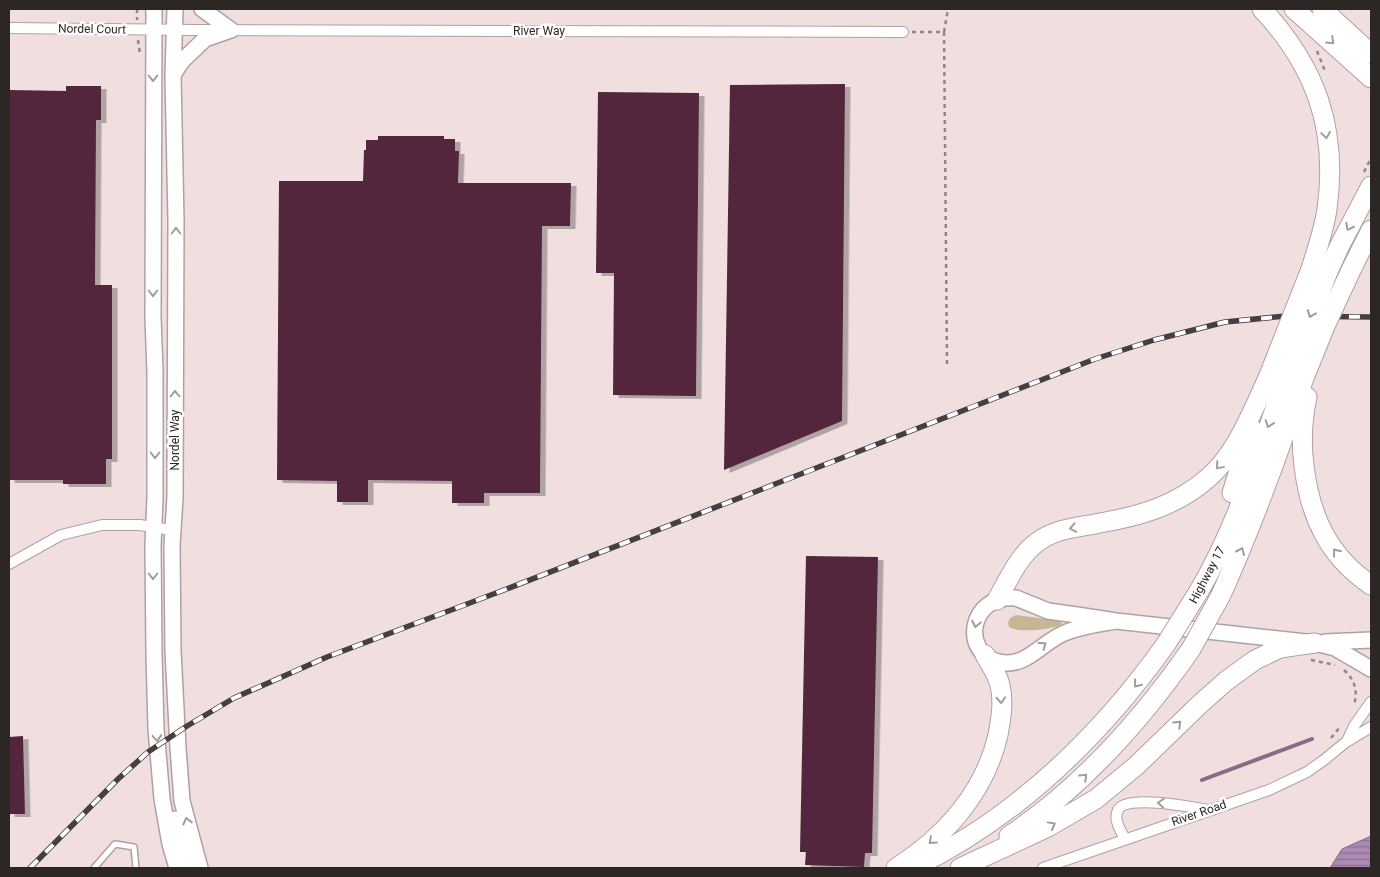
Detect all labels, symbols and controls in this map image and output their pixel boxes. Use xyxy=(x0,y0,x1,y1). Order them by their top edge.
street label: Nordel Court xyxy=(58,21,126,37)
street label: River Way xyxy=(513,24,565,38)
one-way arrow xyxy=(1325,35,1334,44)
one-way arrow xyxy=(148,75,158,83)
one-way arrow xyxy=(1321,131,1331,139)
one-way arrow xyxy=(1345,222,1355,231)
one-way arrow xyxy=(171,227,181,234)
one-way arrow xyxy=(148,290,158,298)
one-way arrow xyxy=(1307,309,1317,318)
one-way arrow xyxy=(170,389,180,397)
street label: Nordel Way xyxy=(168,409,182,470)
one-way arrow xyxy=(1265,419,1275,427)
one-way arrow xyxy=(150,452,160,460)
one-way arrow xyxy=(1217,460,1225,469)
one-way arrow xyxy=(1069,522,1078,533)
street label: Highway 17 xyxy=(1186,544,1228,606)
one-way arrow xyxy=(1235,547,1245,556)
one-way arrow xyxy=(1332,548,1341,557)
one-way arrow xyxy=(148,572,158,580)
one-way arrow xyxy=(971,619,982,628)
one-way arrow xyxy=(1037,642,1047,651)
one-way arrow xyxy=(1134,678,1143,687)
one-way arrow xyxy=(996,696,1007,704)
one-way arrow xyxy=(1173,721,1182,730)
one-way arrow xyxy=(151,735,162,743)
one-way arrow xyxy=(1078,774,1087,783)
street label: River Road xyxy=(1170,797,1228,829)
one-way arrow xyxy=(1157,798,1165,809)
one-way arrow xyxy=(182,817,193,826)
one-way arrow xyxy=(1047,821,1056,831)
one-way arrow xyxy=(929,835,938,844)

